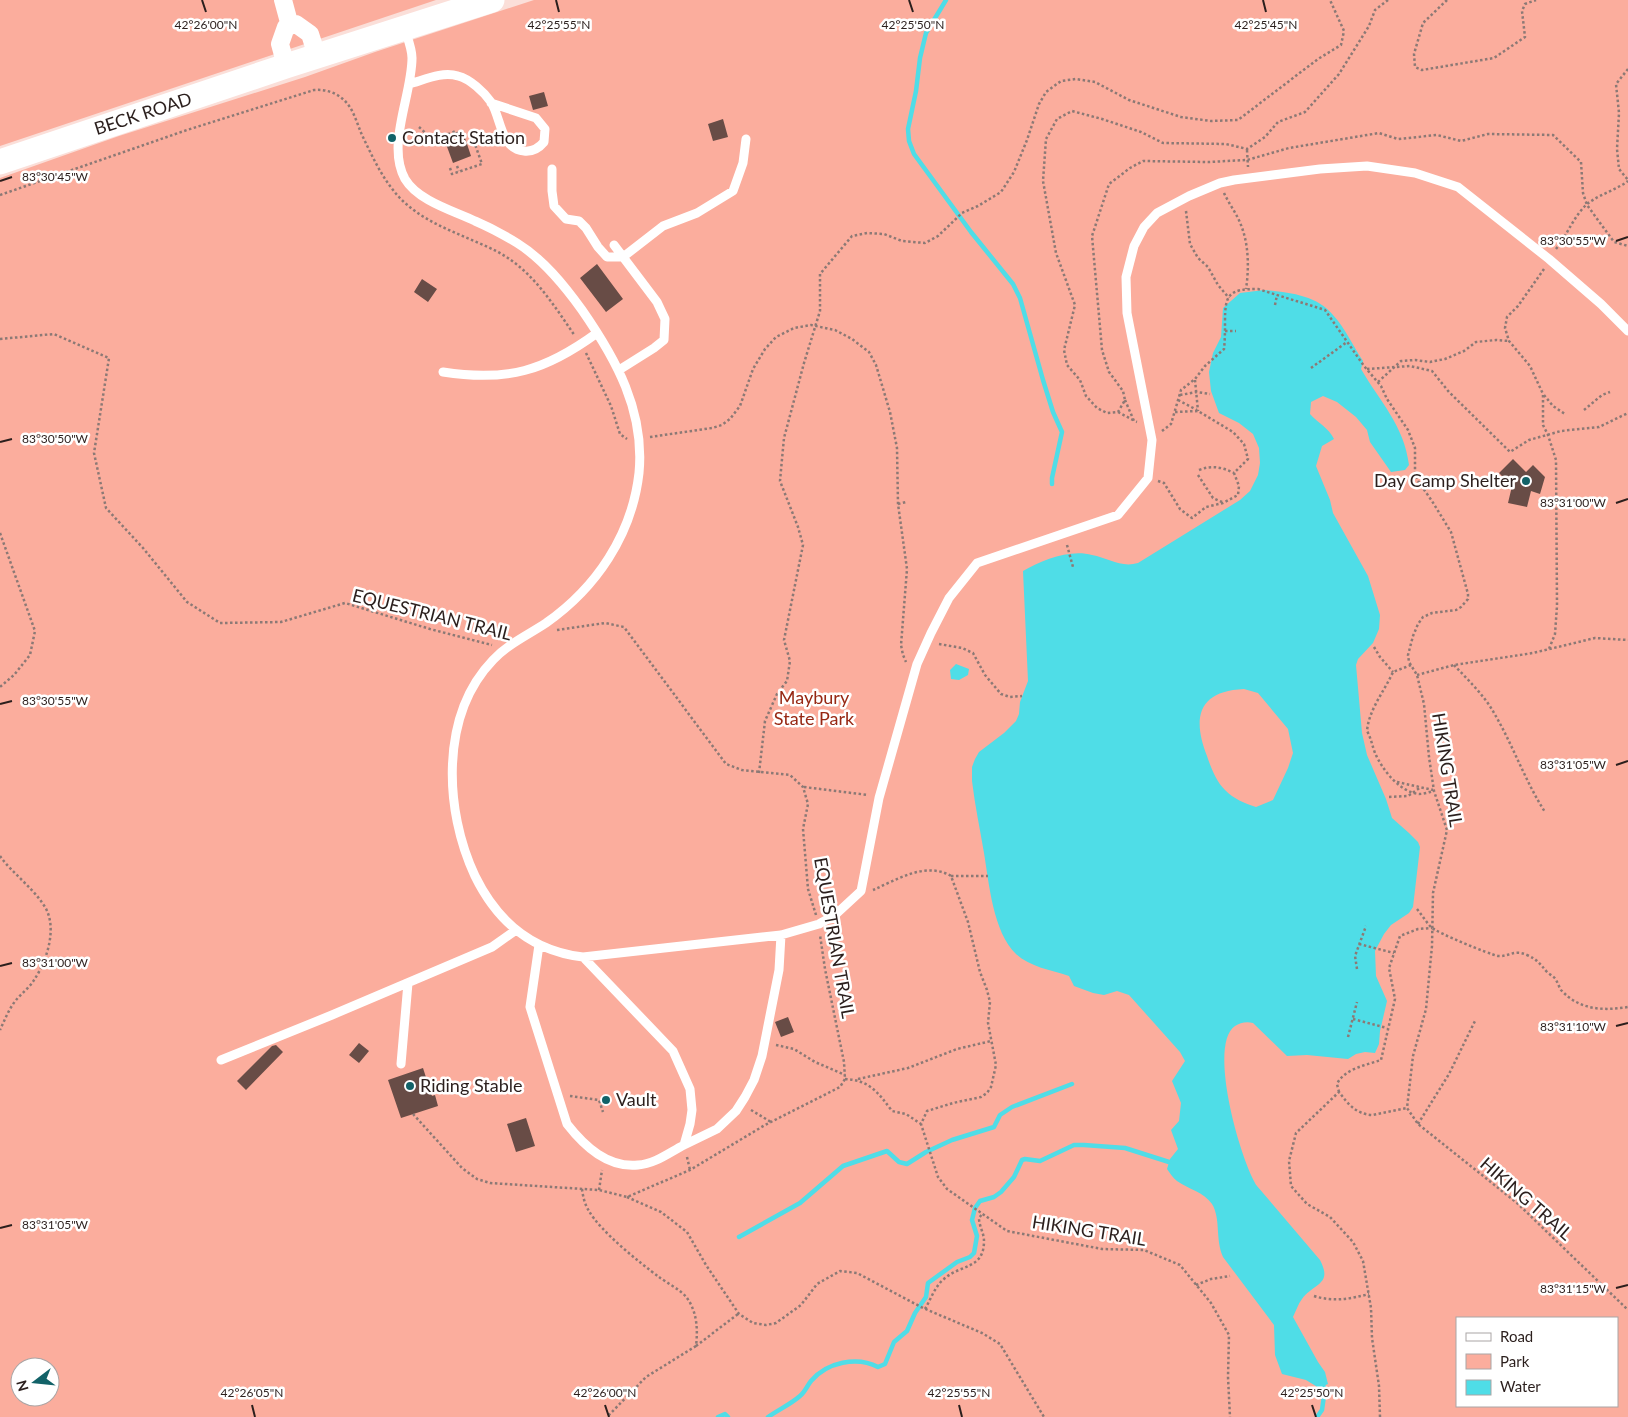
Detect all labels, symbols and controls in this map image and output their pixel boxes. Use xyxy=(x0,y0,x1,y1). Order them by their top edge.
text: 42°26'00"N xyxy=(175,17,237,32)
text: 42°25'55"N xyxy=(528,17,590,32)
text: 42°25'50"N xyxy=(882,17,944,32)
text: 42°25'45"N xyxy=(1235,17,1297,32)
street label: BECK ROAD xyxy=(91,87,194,139)
place label: Contact Station xyxy=(402,126,525,148)
marker: Contact Station xyxy=(386,132,398,144)
text: 83°30'45"W xyxy=(22,169,89,184)
text: 83°30'55"W xyxy=(1540,233,1607,248)
text: 83°30'50"W xyxy=(22,431,89,446)
place label: Day Camp Shelter xyxy=(1374,469,1516,491)
marker: Day Camp Shelter xyxy=(1520,475,1532,487)
text: 83°31'00"W xyxy=(1540,495,1607,510)
street label: EQUESTRIAN TRAIL xyxy=(350,584,514,644)
park label: Maybury State Park xyxy=(774,686,855,729)
text: 83°30'55"W xyxy=(22,693,89,708)
street label: HIKING TRAIL xyxy=(1428,711,1468,828)
text: 83°31'05"W xyxy=(1540,757,1607,772)
street label: EQUESTRIAN TRAIL xyxy=(810,856,860,1020)
text: 83°31'00"W xyxy=(22,955,89,970)
text: 83°31'10"W xyxy=(1540,1019,1607,1034)
place label: Riding Stable xyxy=(420,1074,522,1096)
marker: Riding Stable xyxy=(404,1080,416,1092)
place label: Vault xyxy=(616,1088,657,1110)
marker: Vault xyxy=(600,1094,612,1106)
street label: HIKING TRAIL xyxy=(1476,1152,1577,1244)
street label: HIKING TRAIL xyxy=(1031,1210,1148,1250)
text: 83°31'05"W xyxy=(22,1217,89,1232)
text: 83°31'15"W xyxy=(1540,1281,1607,1296)
legend xyxy=(1456,1317,1618,1407)
text: Road xyxy=(1500,1327,1533,1345)
text: Park xyxy=(1500,1352,1530,1370)
north arrow xyxy=(10,1357,60,1407)
text: Water xyxy=(1500,1377,1541,1395)
text: N xyxy=(12,1378,32,1393)
text: 42°26'05"N xyxy=(221,1385,283,1400)
text: 42°26'00"N xyxy=(574,1385,636,1400)
text: 42°25'55"N xyxy=(928,1385,990,1400)
text: 42°25'50"N xyxy=(1281,1385,1343,1400)

